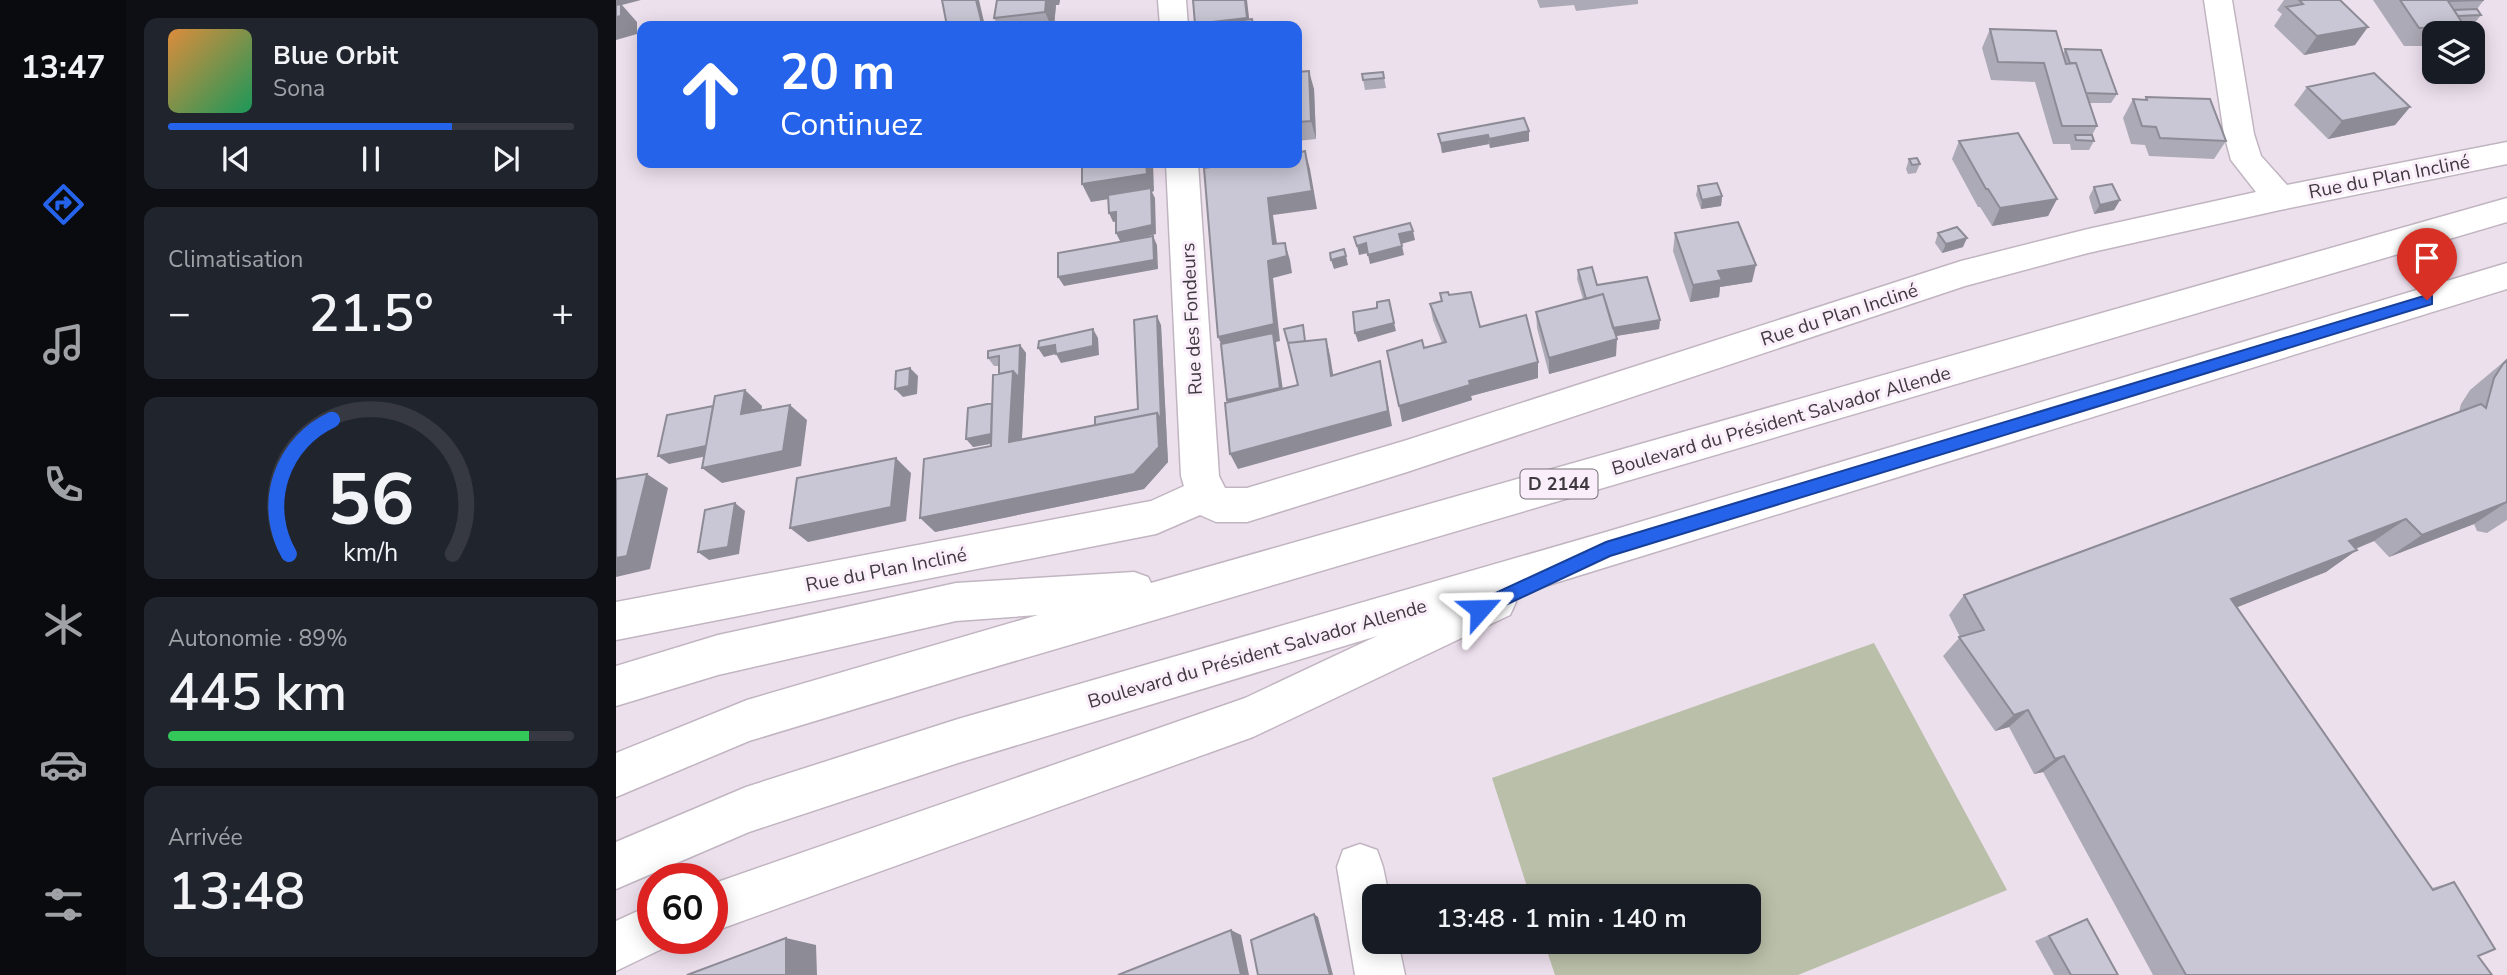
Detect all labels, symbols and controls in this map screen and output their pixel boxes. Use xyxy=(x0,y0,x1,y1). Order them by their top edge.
map controls xyxy=(2422,21,2485,84)
button: layers xyxy=(2422,21,2485,84)
text: Blue Orbit xyxy=(273,38,398,73)
text: 20 m xyxy=(780,39,895,106)
text: 13:47 xyxy=(21,46,105,89)
icon: ahead xyxy=(665,49,756,140)
text: Sona xyxy=(273,73,325,104)
text: Continuez xyxy=(780,103,923,146)
icon: previous xyxy=(217,140,255,178)
icon: pause xyxy=(352,140,390,178)
icon: next xyxy=(487,140,525,178)
street label: Rue du Plan Incliné xyxy=(2306,149,2472,205)
icon: directions xyxy=(39,180,88,229)
pin xyxy=(2397,228,2457,300)
icon: arrive xyxy=(2408,239,2446,277)
street label: Rue des Fondeurs xyxy=(1175,242,1209,396)
text: Climatisation xyxy=(168,244,303,275)
street label: Rue du Plan Incliné xyxy=(1757,277,1921,353)
text: 21.5° xyxy=(308,278,434,349)
text: − xyxy=(168,288,191,339)
text: + xyxy=(551,288,574,339)
icon: music xyxy=(39,320,88,369)
street label: Boulevard du Président Salvador Allende xyxy=(1609,360,1954,482)
text: 56 xyxy=(327,450,415,550)
icon: phone xyxy=(39,460,88,509)
road number: D 2144 xyxy=(1520,470,1598,498)
text: km/h xyxy=(343,535,399,569)
street label: Rue du Plan Incliné xyxy=(803,542,969,598)
position arrow xyxy=(1443,572,1517,646)
street label: Boulevard du Président Salvador Allende xyxy=(1085,593,1430,715)
icon: climate xyxy=(39,600,88,649)
text: Autonomie · 89% xyxy=(168,623,348,654)
text: 445 km xyxy=(168,657,347,728)
icon: car xyxy=(39,740,88,789)
text: Arrivée xyxy=(168,822,243,853)
text: 13:48 xyxy=(168,856,305,927)
speed limit sign: 60 xyxy=(637,863,728,954)
icon: filters xyxy=(39,880,88,929)
text: 13:48 · 1 min · 140 m xyxy=(1436,901,1687,936)

